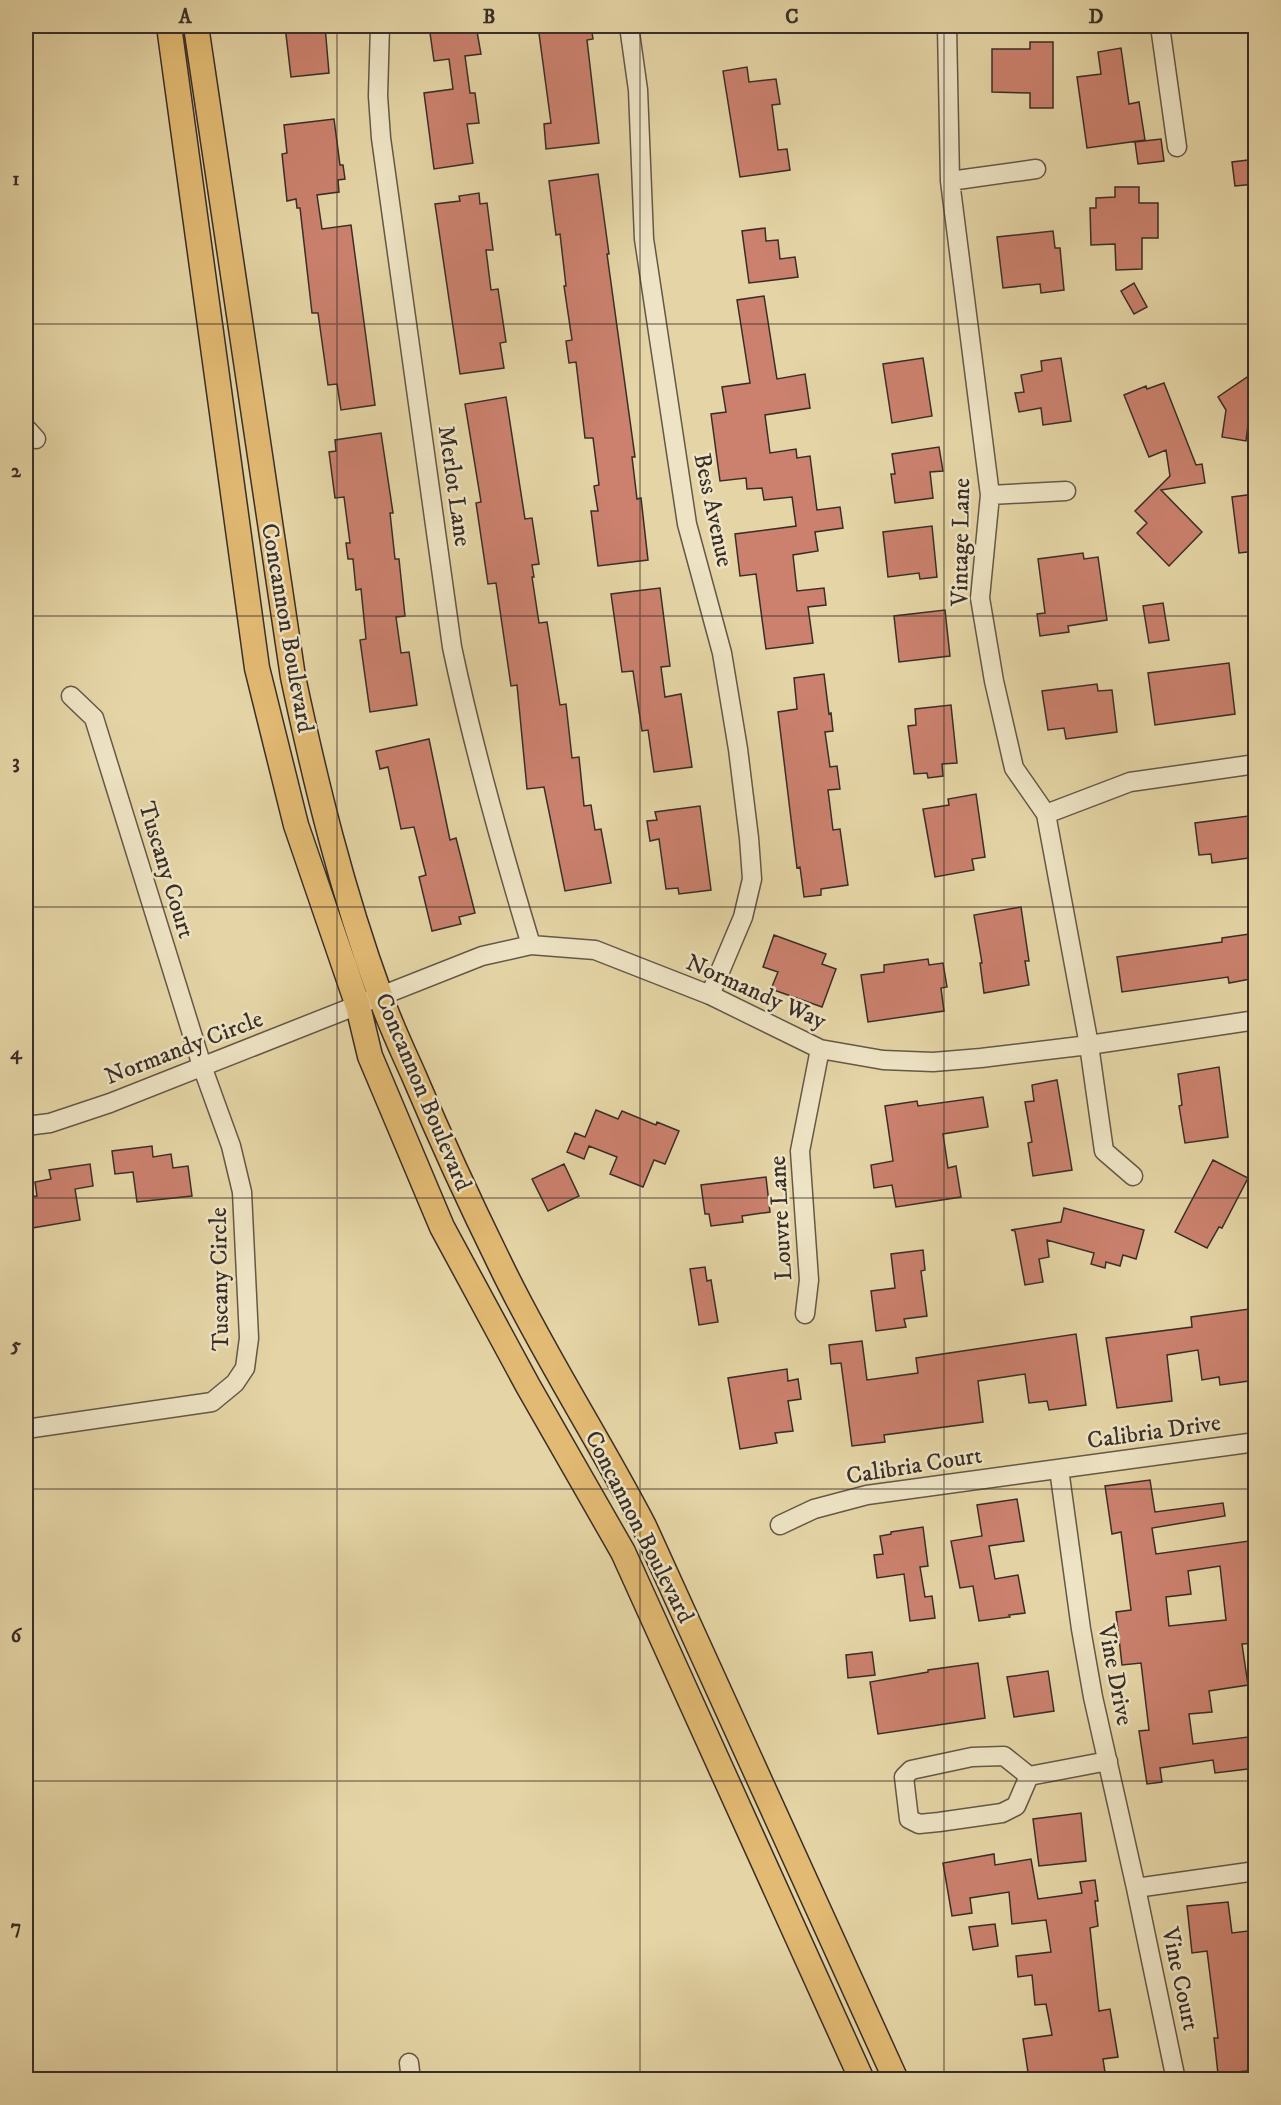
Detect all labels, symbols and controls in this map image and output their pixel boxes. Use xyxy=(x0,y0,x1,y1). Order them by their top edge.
text: A xyxy=(178,5,193,30)
text: B xyxy=(483,5,495,30)
text: C xyxy=(785,5,799,30)
text: D xyxy=(1089,5,1104,30)
text: 1 xyxy=(12,167,20,192)
street label: Merlot Lane xyxy=(431,424,477,548)
street label: Bess Avenue xyxy=(686,450,740,570)
text: 2 xyxy=(11,459,22,484)
street label: Vintage Lane xyxy=(945,478,977,607)
street label: Concannon Boulevard xyxy=(254,521,320,735)
text: 3 xyxy=(12,750,20,775)
street label: Tuscany Court xyxy=(131,798,201,942)
street label: Normandy Way xyxy=(681,948,832,1037)
street label: Concannon Boulevard xyxy=(368,989,478,1195)
street label: Normandy Circle xyxy=(101,1004,267,1092)
text: 4 xyxy=(10,1041,23,1066)
street label: Louvre Lane xyxy=(763,1155,799,1281)
street label: Tuscany Circle xyxy=(204,1207,236,1351)
text: 5 xyxy=(10,1333,21,1358)
street label: Calibria Drive xyxy=(1085,1408,1223,1456)
street label: Concannon Boulevard xyxy=(577,1426,701,1628)
street label: Calibria Court xyxy=(844,1440,984,1492)
street label: Vine Drive xyxy=(1090,1621,1139,1728)
text: 6 xyxy=(11,1624,23,1649)
text: 7 xyxy=(11,1915,21,1940)
street label: Vine Court xyxy=(1154,1924,1206,2034)

